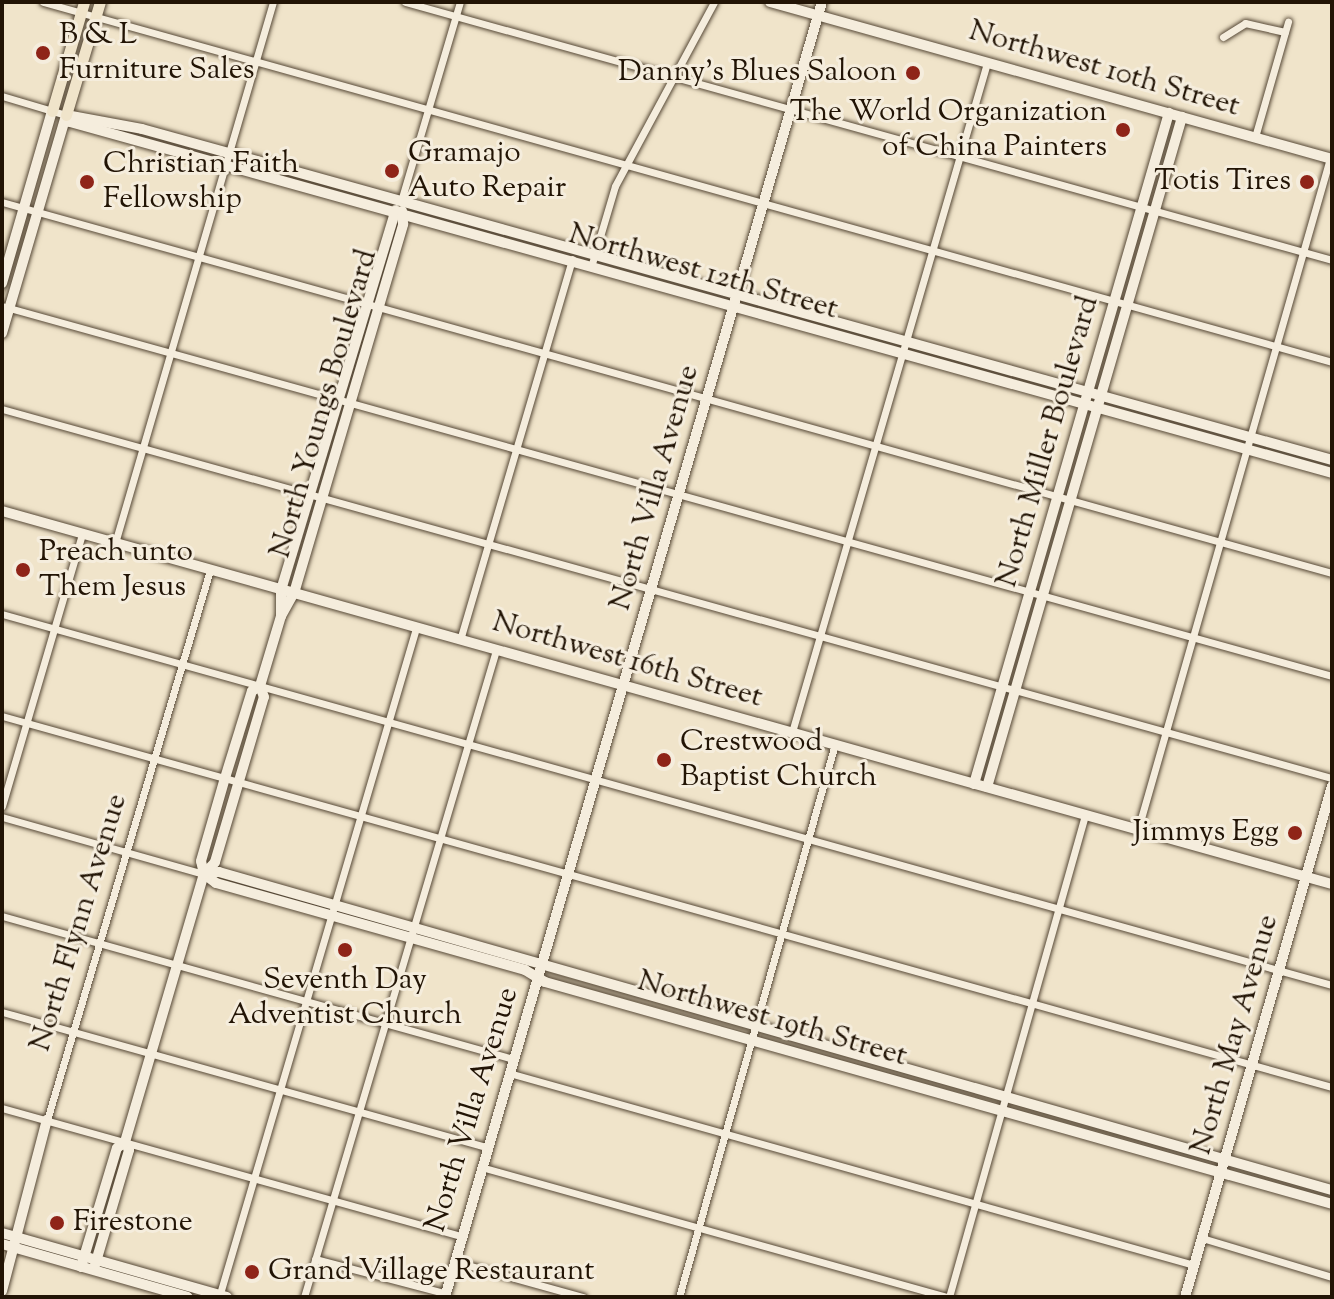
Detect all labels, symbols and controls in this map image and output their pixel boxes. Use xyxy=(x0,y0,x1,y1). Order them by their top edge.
street label: Northwest 10th Street xyxy=(964,14,1244,126)
place label: B & L Furniture Sales xyxy=(59,18,255,88)
marker: B & L Furniture Sales xyxy=(34,44,52,62)
place label: Danny's Blues Saloon xyxy=(618,55,897,91)
marker: Danny's Blues Saloon xyxy=(904,64,922,82)
place label: The World Organization of China Painters xyxy=(790,95,1107,166)
marker: The World Organization of China Painters xyxy=(1114,121,1132,139)
place label: Gramajo Auto Repair xyxy=(408,136,566,206)
place label: Christian Faith Fellowship xyxy=(103,147,299,218)
marker: Gramajo Auto Repair xyxy=(383,162,401,180)
place label: Totis Tires xyxy=(1154,164,1291,200)
marker: Christian Faith Fellowship xyxy=(78,173,96,191)
marker: Totis Tires xyxy=(1298,173,1316,191)
street label: Northwest 12th Street xyxy=(564,217,842,329)
street label: North Youngs Boulevard xyxy=(264,246,386,562)
street label: North Miller Boulevard xyxy=(990,292,1108,592)
street label: North Villa Avenue xyxy=(604,361,708,615)
place label: Preach unto Them Jesus xyxy=(39,535,193,606)
marker: Preach unto Them Jesus xyxy=(14,561,32,579)
street label: Northwest 16th Street xyxy=(488,605,766,717)
place label: Crestwood Baptist Church xyxy=(680,725,877,796)
marker: Crestwood Baptist Church xyxy=(655,751,673,769)
street label: North Flynn Avenue xyxy=(24,790,136,1056)
place label: Jimmys Egg xyxy=(1133,815,1279,851)
marker: Jimmys Egg xyxy=(1286,824,1304,842)
street label: North May Avenue xyxy=(1185,911,1287,1159)
marker: Seventh Day Adventist Church xyxy=(336,941,354,959)
place label: Seventh Day Adventist Church xyxy=(228,963,462,1034)
street label: Northwest 19th Street xyxy=(633,964,911,1076)
street label: North Villa Avenue xyxy=(419,983,527,1237)
place label: Firestone xyxy=(73,1205,193,1241)
marker: Firestone xyxy=(48,1214,66,1232)
place label: Grand Village Restaurant xyxy=(268,1254,595,1290)
marker: Grand Village Restaurant xyxy=(243,1263,261,1281)

